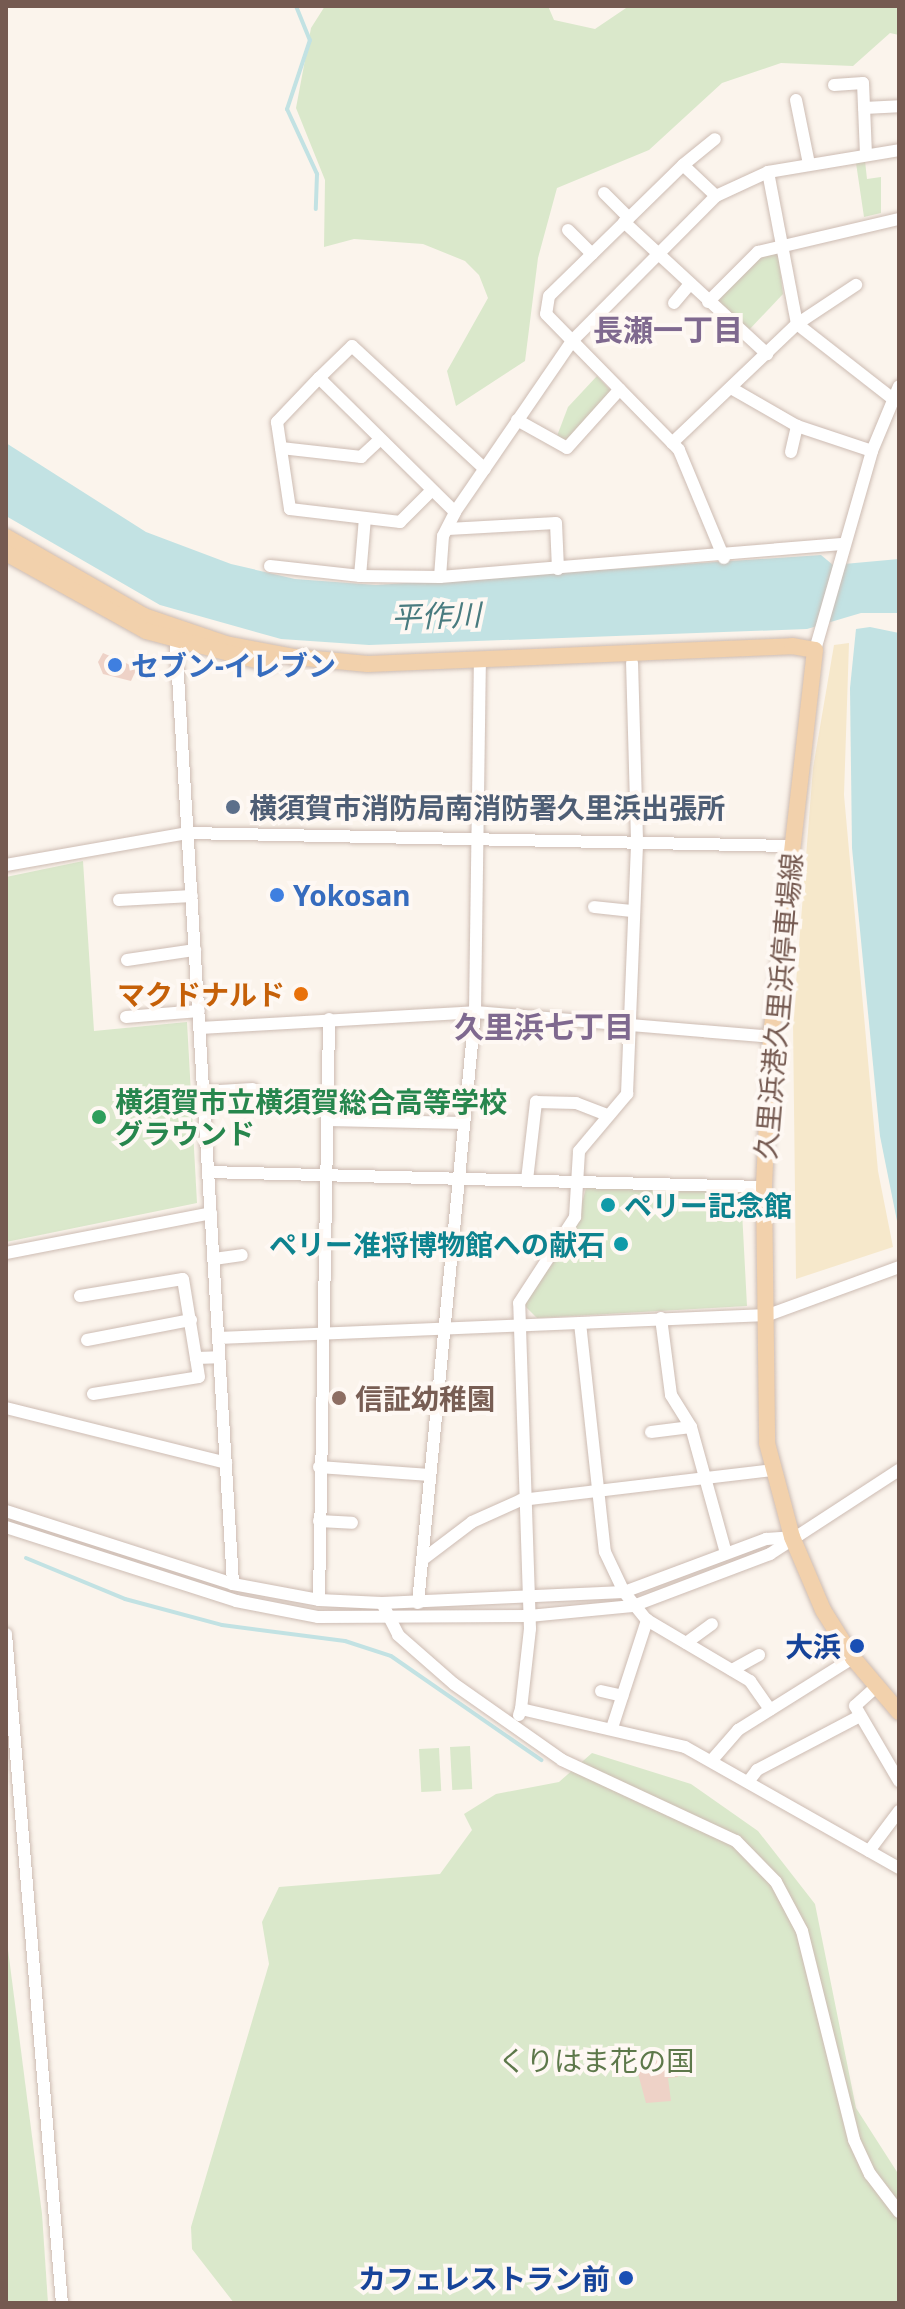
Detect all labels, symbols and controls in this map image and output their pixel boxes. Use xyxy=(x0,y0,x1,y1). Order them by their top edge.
district label: 長瀬一丁目 xyxy=(593,312,743,348)
water label: 平作川 xyxy=(390,596,482,636)
place label: セブン-イレブン xyxy=(131,648,336,682)
marker: セブン-イレブン xyxy=(106,656,124,674)
place label: 横須賀市消防局南消防署久里浜出張所 xyxy=(249,790,725,824)
marker: 横須賀市消防局南消防署久里浜出張所 xyxy=(224,798,242,816)
street label: 久里浜港久里浜停車場線 xyxy=(748,851,808,1161)
place label: Yokosan xyxy=(293,878,411,912)
marker: Yokosan xyxy=(268,886,286,904)
place label: マクドナルド xyxy=(117,977,285,1011)
marker: マクドナルド xyxy=(292,985,310,1003)
district label: 久里浜七丁目 xyxy=(454,1009,634,1045)
place label: 横須賀市立横須賀総合高等学校 グラウンド xyxy=(115,1084,507,1150)
marker: 横須賀市立横須賀総合高等学校 グラウンド xyxy=(90,1108,108,1126)
place label: ペリー記念館 xyxy=(624,1188,792,1222)
marker: ペリー記念館 xyxy=(599,1196,617,1214)
place label: ペリー准将博物館への献石 xyxy=(269,1227,605,1261)
marker: ペリー准将博物館への献石 xyxy=(612,1235,630,1253)
place label: 信証幼稚園 xyxy=(355,1381,495,1415)
marker: 信証幼稚園 xyxy=(330,1389,348,1407)
place label: 大浜 xyxy=(785,1629,841,1663)
marker: 大浜 xyxy=(848,1637,866,1655)
park label: くりはま花の国 xyxy=(498,2043,694,2077)
place label: カフェレストラン前 xyxy=(358,2261,610,2295)
marker: カフェレストラン前 xyxy=(617,2269,635,2287)

